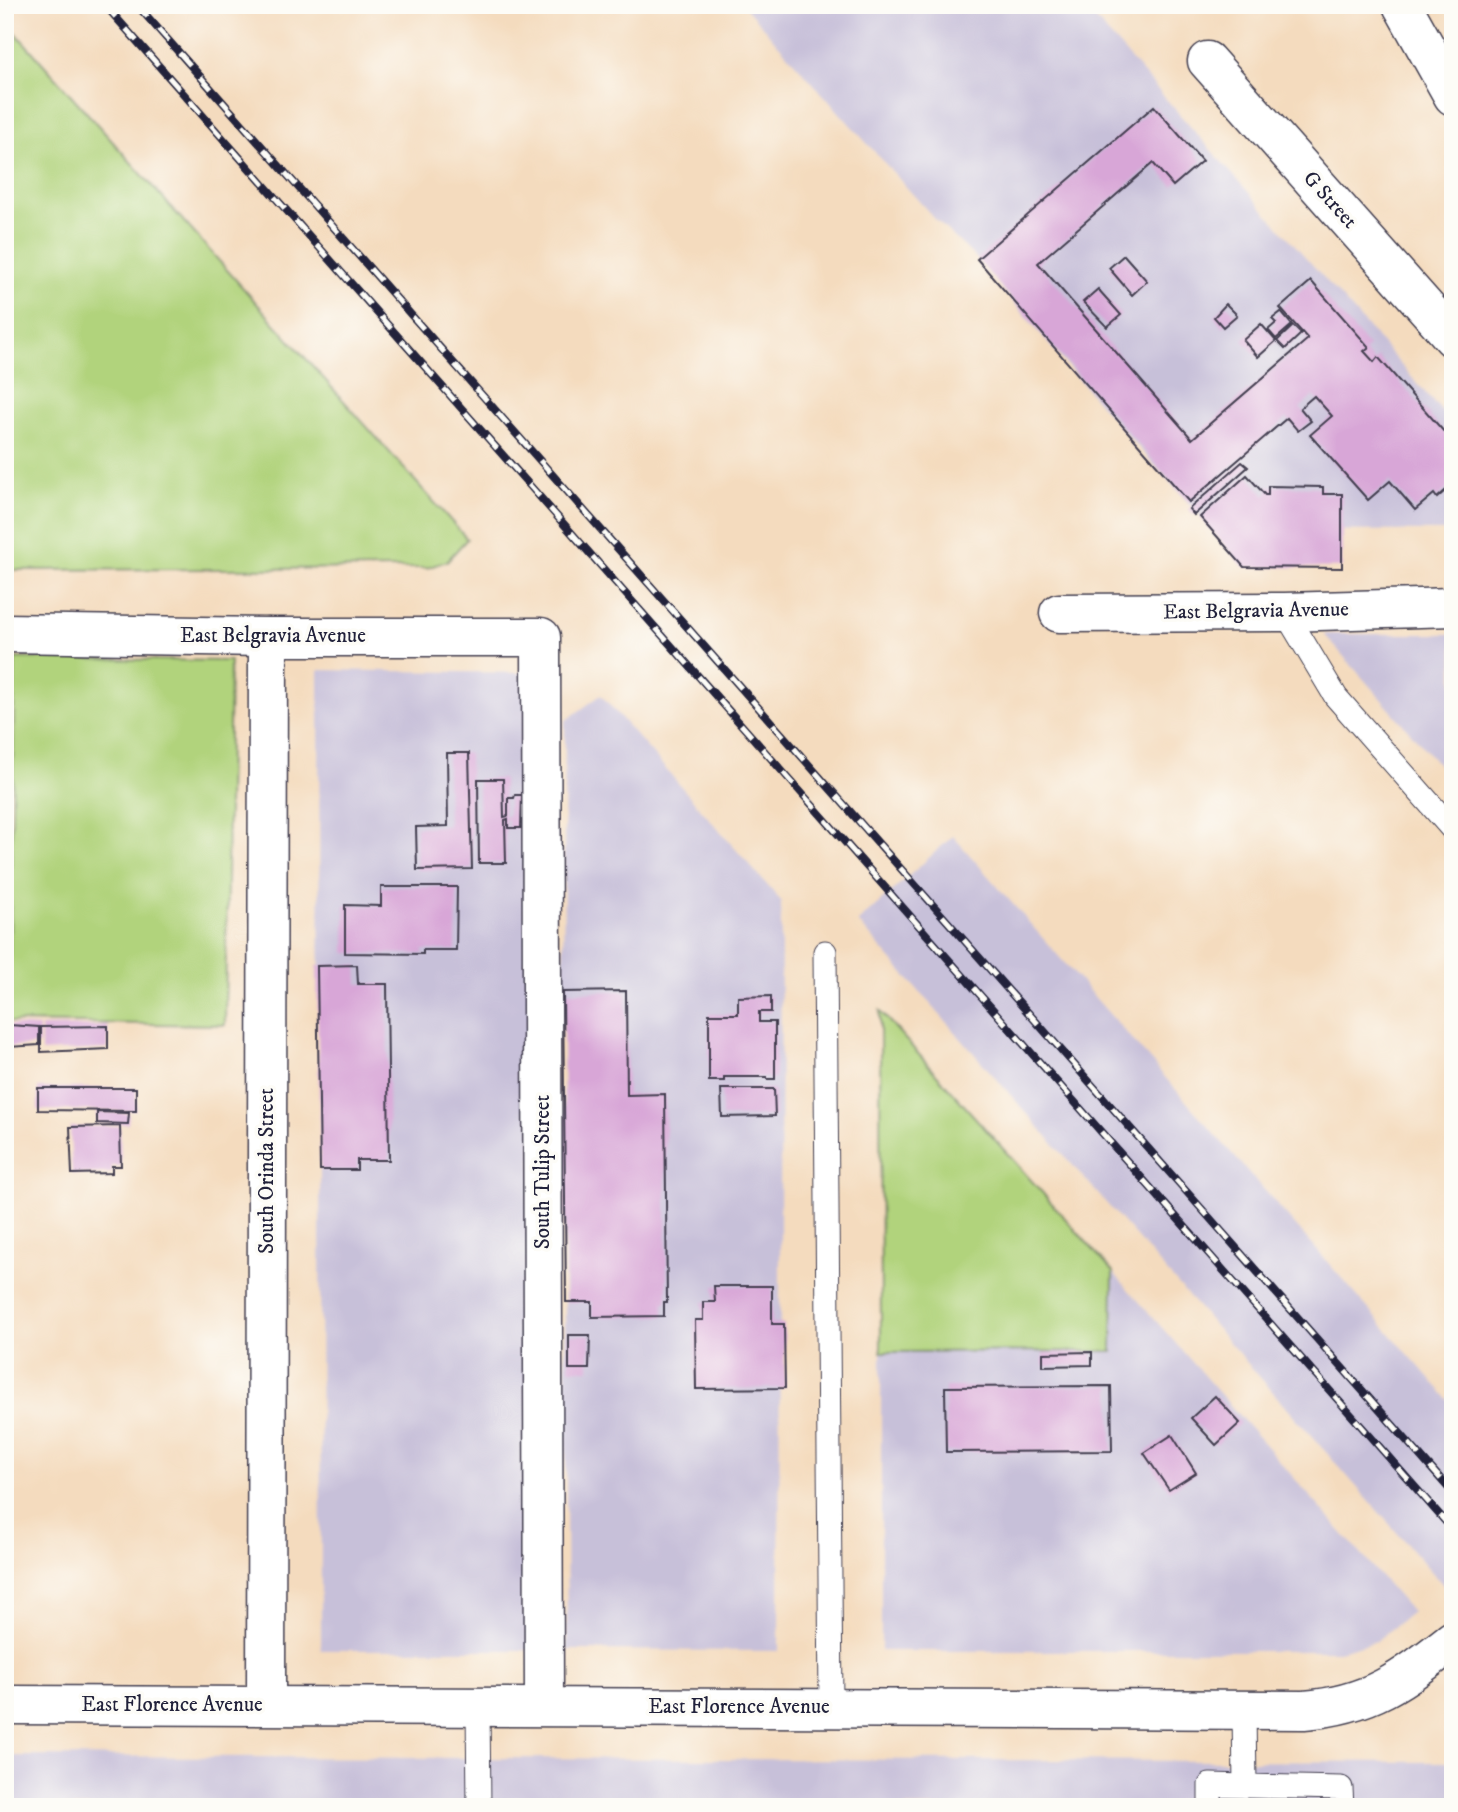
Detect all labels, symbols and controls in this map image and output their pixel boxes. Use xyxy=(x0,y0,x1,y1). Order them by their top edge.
street label: G Street xyxy=(1297,166,1363,234)
street label: East Belgravia Avenue xyxy=(1163,596,1349,626)
street label: East Belgravia Avenue xyxy=(180,623,366,649)
street label: South Orinda Street xyxy=(254,1088,280,1254)
street label: South Tulip Street xyxy=(530,1094,556,1249)
street label: East Florence Avenue xyxy=(81,1692,263,1718)
street label: East Florence Avenue xyxy=(648,1694,830,1720)

